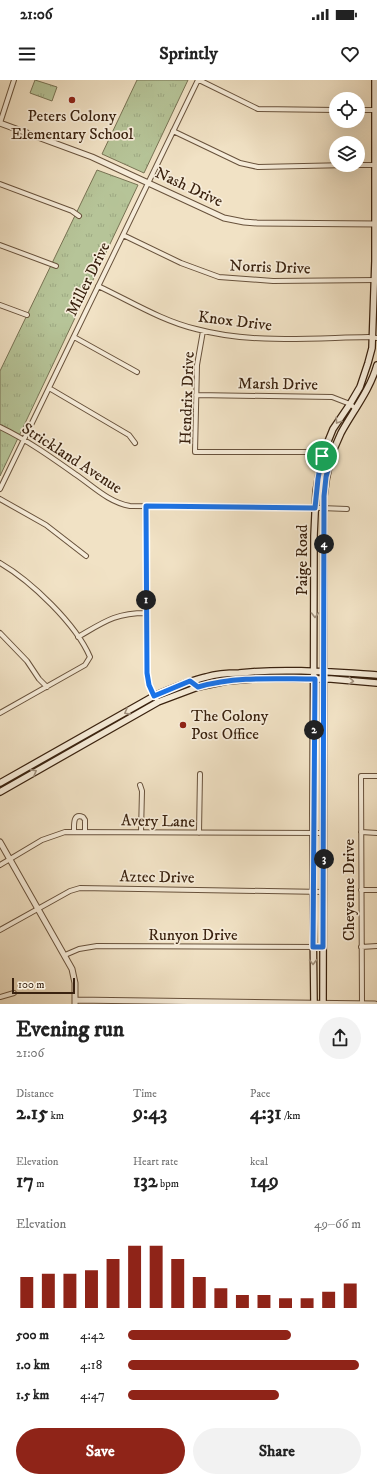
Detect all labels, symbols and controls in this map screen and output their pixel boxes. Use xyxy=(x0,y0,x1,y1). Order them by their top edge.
text: 21:06 xyxy=(20,5,53,24)
icon: menu xyxy=(16,43,38,65)
text: Sprintly xyxy=(159,43,218,65)
icon: heart xyxy=(339,43,361,65)
map controls xyxy=(329,92,365,172)
button: locate xyxy=(329,92,365,128)
marker: Peters Colony Elementary School xyxy=(67,95,77,105)
place label: Peters Colony Elementary School xyxy=(11,106,133,144)
button: layers xyxy=(329,136,365,172)
street label: Nash Drive xyxy=(152,163,226,212)
street label: Miller Drive xyxy=(61,238,115,319)
street label: Norris Drive xyxy=(229,256,311,278)
street label: Knox Drive xyxy=(197,307,273,335)
street label: Hendrix Drive xyxy=(175,351,199,445)
street label: Marsh Drive xyxy=(238,373,319,395)
one-way arrow xyxy=(336,417,343,424)
street label: Strickland Avenue xyxy=(18,418,126,498)
pin xyxy=(305,439,339,473)
icon: arrive xyxy=(311,445,333,467)
street label: Paige Road xyxy=(292,524,312,596)
pin: 4 xyxy=(314,534,334,554)
text: 4 xyxy=(321,537,327,551)
pin: 1 xyxy=(136,590,156,610)
text: 1 xyxy=(144,593,148,607)
one-way arrow xyxy=(311,612,319,618)
one-way arrow xyxy=(348,676,354,685)
place label: The Colony Post Office xyxy=(191,706,269,744)
one-way arrow xyxy=(123,707,131,714)
marker: The Colony Post Office xyxy=(178,720,188,730)
pin: 2 xyxy=(304,720,324,740)
text: 2 xyxy=(311,723,317,737)
one-way arrow xyxy=(30,770,37,777)
street label: Avery Lane xyxy=(121,810,195,832)
street label: Cheyenne Drive xyxy=(339,839,359,941)
pin: 3 xyxy=(314,849,334,869)
text: 3 xyxy=(322,852,326,866)
street label: Aztec Drive xyxy=(119,866,195,888)
street label: Runyon Drive xyxy=(148,925,238,945)
one-way arrow xyxy=(309,959,318,965)
scale bar xyxy=(12,976,75,995)
text: 100 m xyxy=(18,978,44,992)
text: Evening run xyxy=(16,1016,124,1043)
button: share xyxy=(319,1017,361,1059)
text: 21:06 xyxy=(16,1045,44,1061)
text: Distance xyxy=(16,1087,54,1101)
text: Time xyxy=(133,1087,157,1101)
text: Pace xyxy=(250,1087,270,1101)
text: 2.15 xyxy=(16,1101,48,1126)
text: 9:43 xyxy=(133,1101,167,1126)
text: 4:31 xyxy=(250,1101,282,1126)
text: km xyxy=(48,1109,64,1123)
text: /km xyxy=(282,1109,301,1123)
text: Elevation xyxy=(16,1155,59,1169)
text: Heart rate xyxy=(133,1155,178,1169)
text: kcal xyxy=(250,1155,268,1169)
text: 17 xyxy=(16,1169,34,1194)
text: 132 xyxy=(133,1169,158,1194)
text: 149 xyxy=(250,1169,279,1194)
text: m xyxy=(34,1177,45,1191)
text: bpm xyxy=(158,1177,179,1191)
text: Elevation xyxy=(16,1216,66,1232)
text: 49–66 m xyxy=(314,1216,361,1232)
text: 500 m xyxy=(16,1327,49,1343)
text: 4:42 xyxy=(80,1327,105,1343)
text: 1.0 km xyxy=(16,1357,50,1373)
text: 4:18 xyxy=(80,1357,102,1373)
text: 1.5 km xyxy=(16,1387,49,1403)
text: 4:47 xyxy=(80,1387,105,1403)
button: Save xyxy=(16,1428,185,1474)
button: Share xyxy=(193,1428,361,1474)

